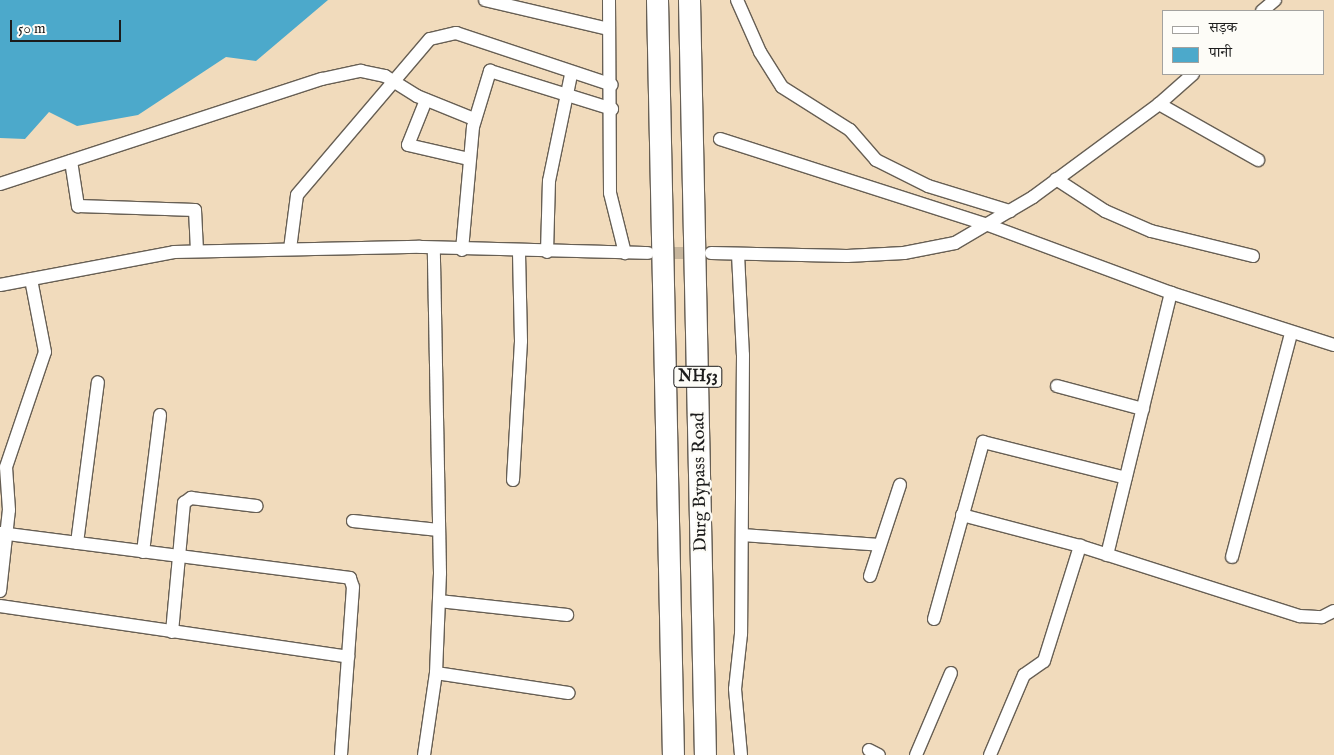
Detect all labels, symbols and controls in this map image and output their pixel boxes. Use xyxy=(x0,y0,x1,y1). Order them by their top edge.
scale bar xyxy=(12,10,124,42)
legend xyxy=(1162,10,1324,75)
text: सड़क xyxy=(1209,18,1237,37)
text: 50 m xyxy=(18,19,46,38)
text: पानी xyxy=(1209,43,1232,62)
road number: NH53 xyxy=(673,364,723,391)
street label: Durg Bypass Road xyxy=(689,412,713,552)

